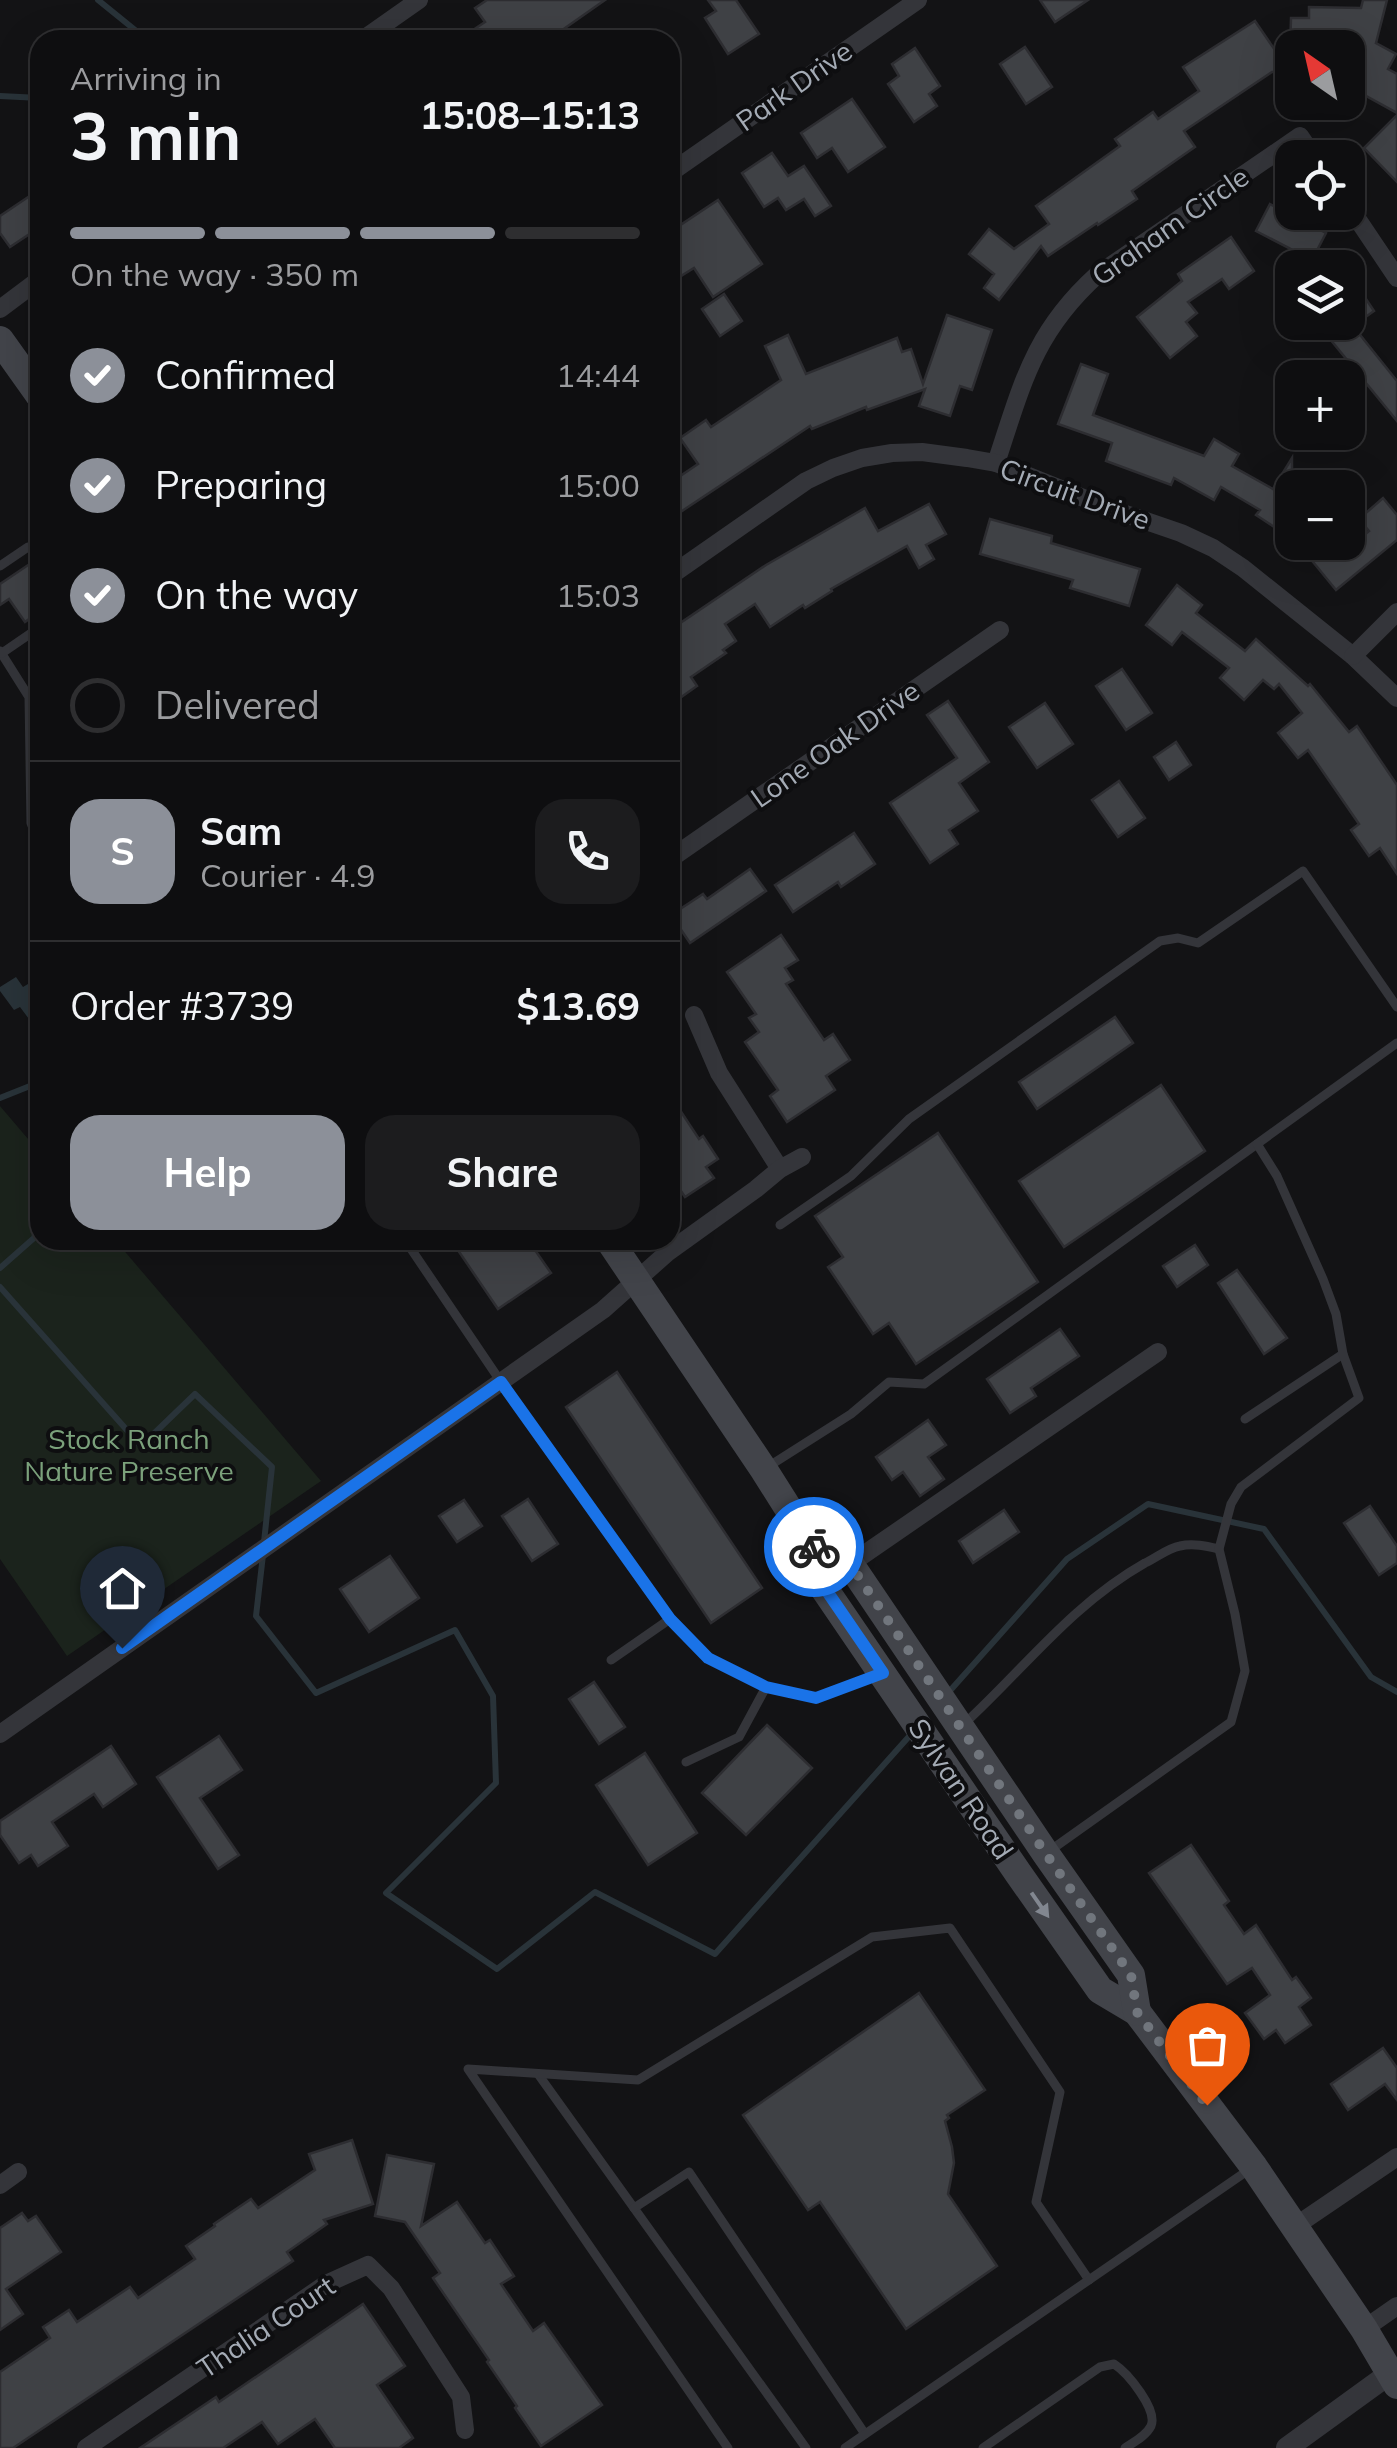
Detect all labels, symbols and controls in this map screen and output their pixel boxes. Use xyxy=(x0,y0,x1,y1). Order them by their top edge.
north arrow xyxy=(1275,30,1365,120)
map controls xyxy=(1275,30,1365,560)
street label: Park Drive xyxy=(729,33,859,138)
text: Arriving in xyxy=(70,58,222,98)
text: 15:08–15:13 xyxy=(420,91,640,139)
text: 3 min xyxy=(70,95,241,176)
button: locate xyxy=(1275,140,1365,230)
street label: Graham Circle xyxy=(1084,158,1255,293)
button: layers xyxy=(1275,250,1365,340)
text: On the way · 350 m xyxy=(70,254,359,294)
icon: check xyxy=(70,348,125,403)
text: Confirmed xyxy=(155,351,336,399)
text: 14:44 xyxy=(556,355,640,395)
button: + xyxy=(1275,360,1365,450)
street label: Circuit Drive xyxy=(995,450,1155,537)
icon: check xyxy=(70,458,125,513)
text: Preparing xyxy=(155,461,327,509)
text: 15:00 xyxy=(556,465,640,505)
button: − xyxy=(1275,470,1365,560)
icon: check xyxy=(70,568,125,623)
text: On the way xyxy=(155,571,358,619)
text: 15:03 xyxy=(556,575,640,615)
street label: Lone Oak Drive xyxy=(744,673,926,815)
text: Delivered xyxy=(155,681,320,729)
button: phone xyxy=(535,799,640,904)
text: Sam xyxy=(200,807,282,855)
text: S xyxy=(110,827,135,875)
text: Courier · 4.9 xyxy=(200,855,376,895)
text: Order #3739 xyxy=(70,982,294,1030)
text: $13.69 xyxy=(517,982,640,1030)
button: Help xyxy=(70,1115,345,1230)
button: Share xyxy=(365,1115,640,1230)
park label: Stock Ranch Nature Preserve xyxy=(24,1421,234,1488)
courier xyxy=(764,1497,864,1597)
icon: bike xyxy=(787,1520,842,1575)
pin xyxy=(80,1546,165,1649)
icon: home xyxy=(95,1561,150,1616)
street label: Sylvan Road xyxy=(901,1712,1021,1866)
one-way arrow xyxy=(1030,1892,1050,1919)
pin xyxy=(1165,2003,1250,2106)
icon: bag xyxy=(1180,2018,1235,2073)
street label: Thalia Court xyxy=(190,2268,341,2385)

